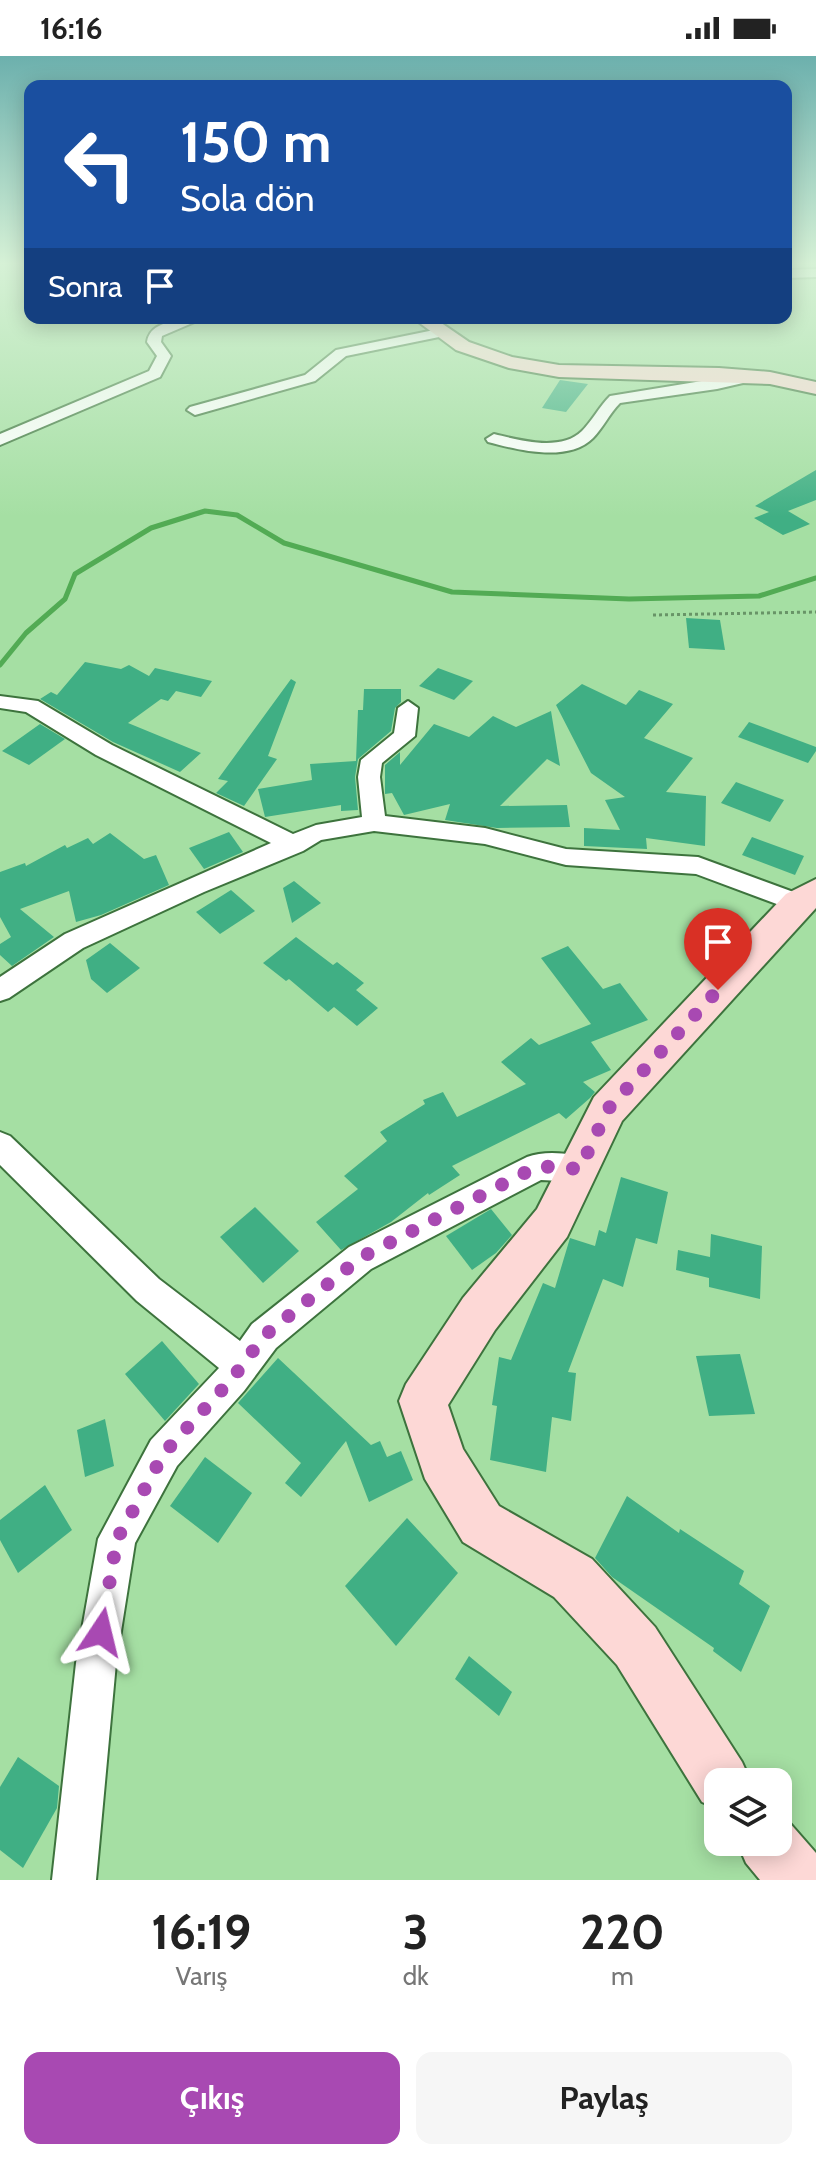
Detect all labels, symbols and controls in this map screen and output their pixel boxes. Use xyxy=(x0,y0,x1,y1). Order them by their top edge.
text: 16:16 xyxy=(40,10,103,47)
text: 150 m xyxy=(180,108,332,176)
icon: left xyxy=(48,112,152,216)
text: Sola dön xyxy=(180,176,315,220)
icon: arrive xyxy=(138,264,182,308)
text: Sonra xyxy=(48,268,122,305)
pin xyxy=(684,908,752,990)
icon: arrive xyxy=(696,920,740,964)
position arrow xyxy=(59,1590,143,1674)
map controls xyxy=(704,1768,792,1856)
button: layers xyxy=(704,1768,792,1856)
text: 16:19 xyxy=(151,1903,251,1961)
text: 3 xyxy=(403,1903,429,1961)
text: 220 xyxy=(580,1903,665,1961)
text: Varış xyxy=(175,1960,227,1992)
text: dk xyxy=(403,1960,429,1992)
text: m xyxy=(611,1960,634,1992)
button: Çıkış xyxy=(24,2052,400,2144)
button: Paylaş xyxy=(416,2052,792,2144)

